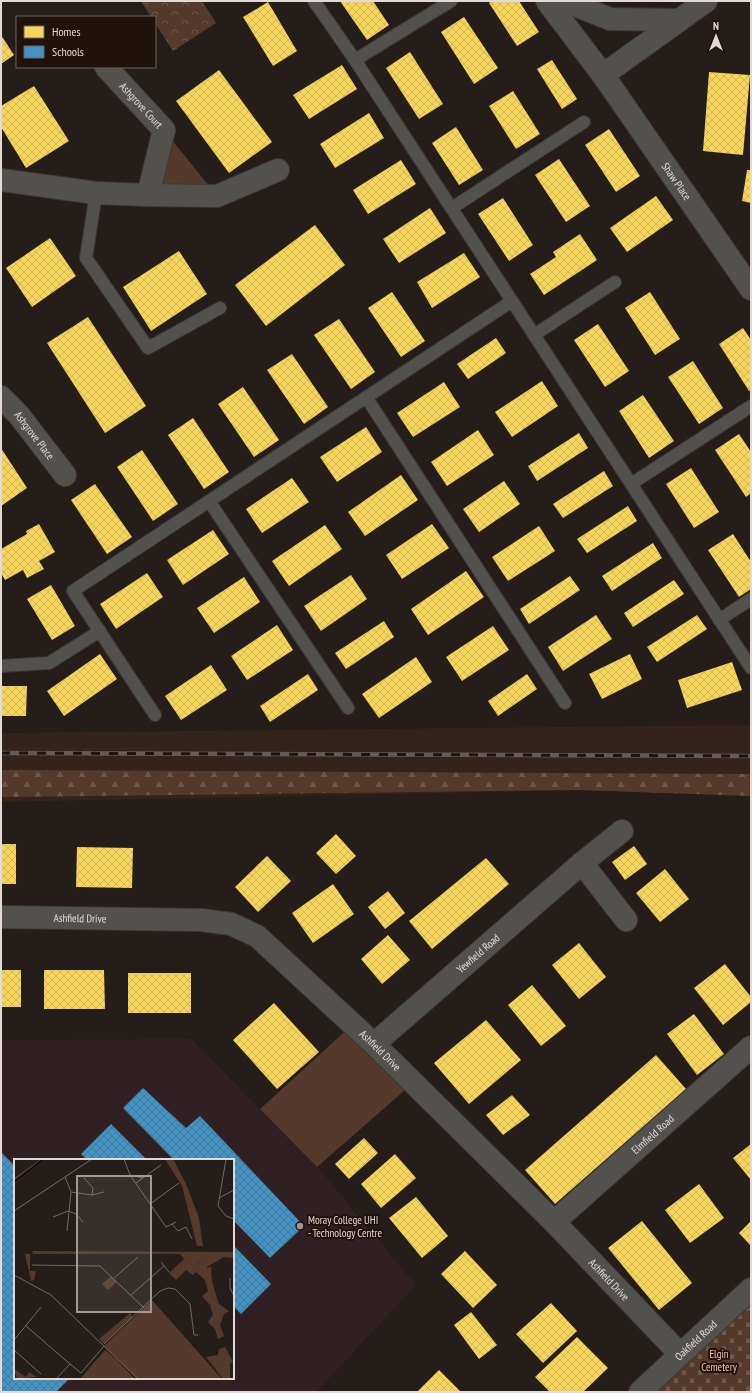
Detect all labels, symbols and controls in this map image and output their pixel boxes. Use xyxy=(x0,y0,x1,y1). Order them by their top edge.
legend xyxy=(16,16,156,68)
north arrow xyxy=(696,16,736,56)
text: N xyxy=(713,19,719,33)
text: Homes xyxy=(52,24,80,39)
text: Schools xyxy=(52,44,84,59)
street label: Ashgrove Court xyxy=(116,79,166,131)
street label: Shaw Place xyxy=(659,160,695,203)
street label: Ashgrove Place xyxy=(11,408,58,463)
street label: Ashfield Drive xyxy=(53,911,107,926)
street label: Yewfield Road xyxy=(454,931,503,976)
street label: Ashfield Drive xyxy=(356,1027,404,1074)
street label: Elmfield Road xyxy=(628,1112,677,1157)
inset map xyxy=(14,1159,234,1379)
place label: Moray College UHI - Technology Centre xyxy=(308,1213,382,1240)
marker: Moray College UHI - Technology Centre xyxy=(295,1221,305,1231)
street label: Ashfield Drive xyxy=(586,1256,633,1304)
street label: Oakfield Road xyxy=(672,1317,720,1363)
park label: Elgin Cemetery xyxy=(701,1347,738,1374)

